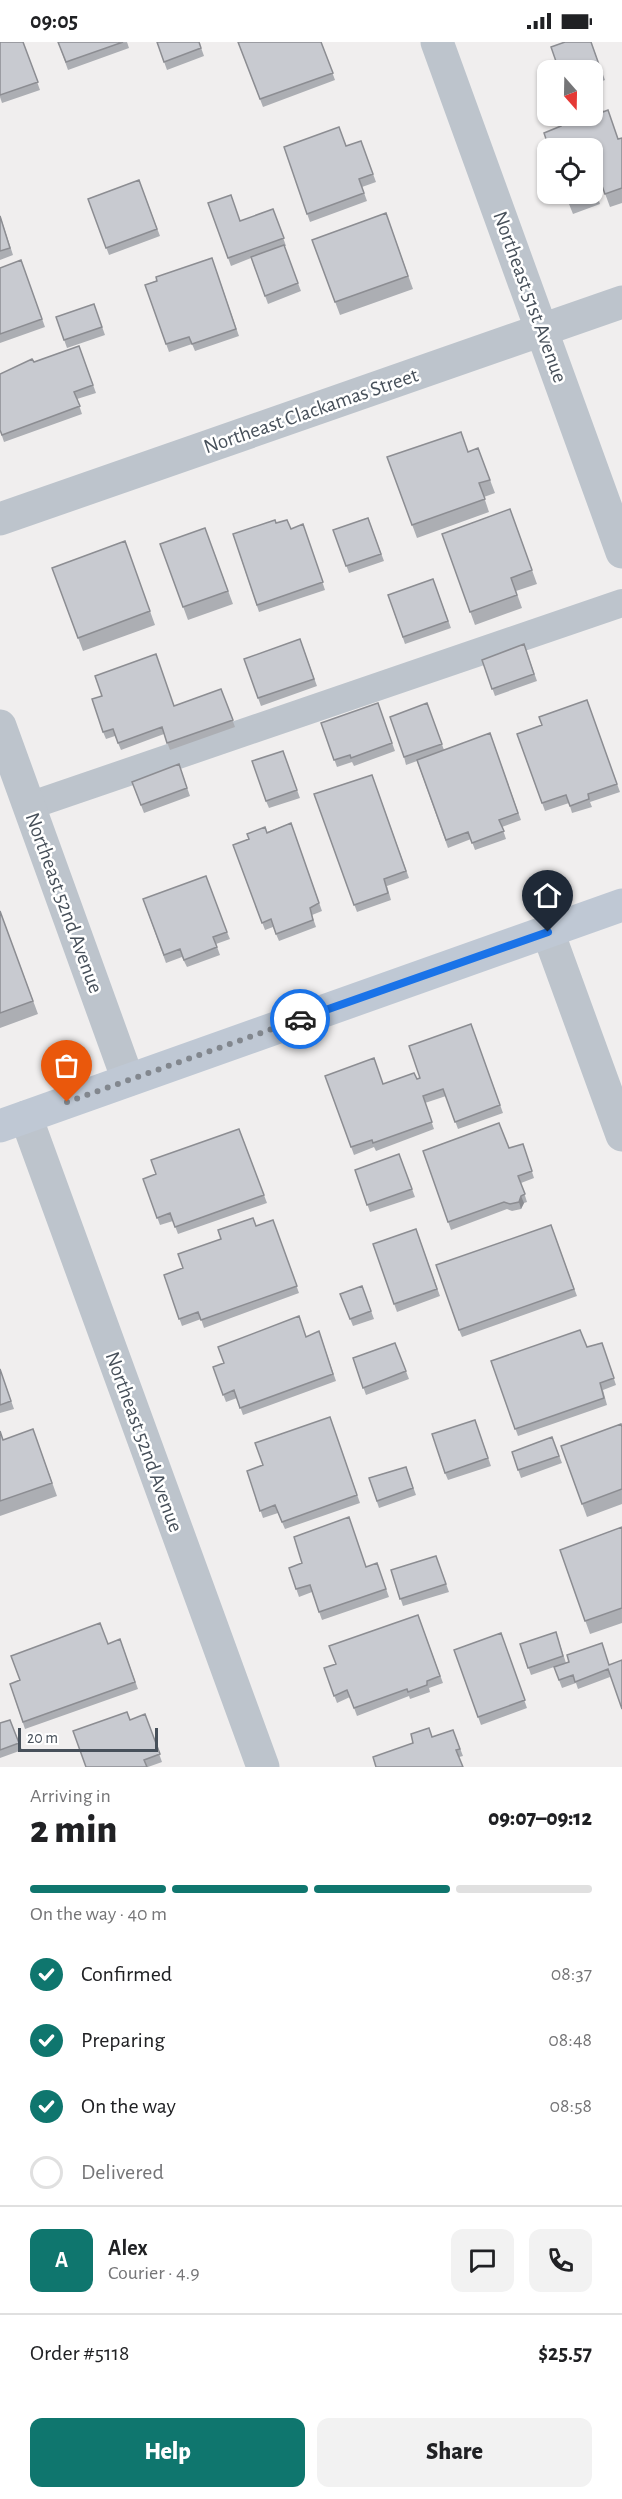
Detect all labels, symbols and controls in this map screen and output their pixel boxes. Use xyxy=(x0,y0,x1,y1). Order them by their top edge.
text: 09:05 xyxy=(30,10,78,32)
north arrow xyxy=(537,60,603,126)
map controls xyxy=(537,60,603,204)
button: locate xyxy=(537,138,603,204)
street label: Northeast 51st Avenue xyxy=(489,208,571,386)
street label: Northeast Clackamas Street xyxy=(201,364,421,458)
street label: Northeast 52nd Avenue xyxy=(22,810,106,996)
pin xyxy=(522,870,573,932)
icon: home xyxy=(531,879,564,912)
courier xyxy=(270,989,330,1049)
icon: car xyxy=(284,1003,317,1036)
pin xyxy=(41,1040,92,1102)
icon: bag xyxy=(50,1049,83,1082)
street label: Northeast 52nd Avenue xyxy=(102,1349,186,1535)
scale bar xyxy=(18,1725,158,1752)
text: 20 m xyxy=(27,1730,58,1746)
text: Arriving in xyxy=(30,1786,111,1806)
text: 09:07–09:12 xyxy=(488,1807,592,1829)
text: 2 min xyxy=(30,1811,117,1850)
text: On the way · 40 m xyxy=(30,1904,167,1924)
icon: check xyxy=(30,1958,63,1991)
text: Confirmed xyxy=(81,1963,172,1985)
text: 08:37 xyxy=(551,1964,592,1984)
icon: check xyxy=(30,2024,63,2057)
text: Preparing xyxy=(81,2029,165,2051)
text: 08:48 xyxy=(548,2030,592,2050)
icon: check xyxy=(30,2090,63,2123)
text: On the way xyxy=(81,2095,176,2117)
text: 08:58 xyxy=(550,2096,592,2116)
text: Delivered xyxy=(81,2161,164,2183)
button: chat xyxy=(451,2229,514,2292)
button: phone xyxy=(529,2229,592,2292)
text: Alex xyxy=(108,2237,148,2259)
text: A xyxy=(55,2249,68,2271)
text: Courier · 4.9 xyxy=(108,2263,200,2283)
text: Order #5118 xyxy=(30,2342,129,2364)
text: $25.57 xyxy=(538,2342,592,2364)
button: Help xyxy=(30,2418,305,2487)
button: Share xyxy=(317,2418,592,2487)

